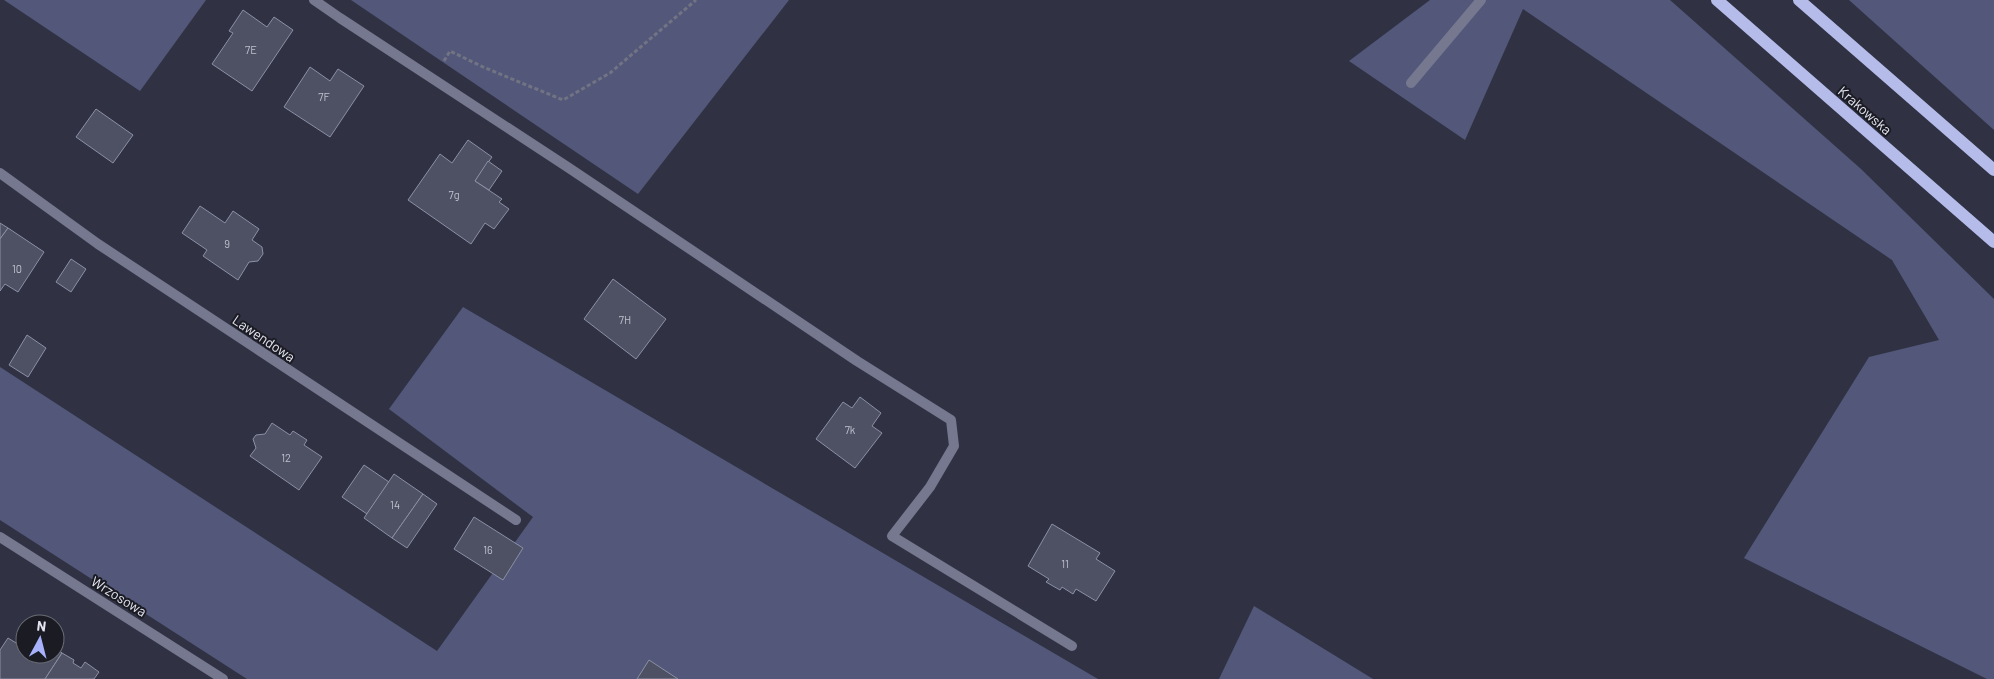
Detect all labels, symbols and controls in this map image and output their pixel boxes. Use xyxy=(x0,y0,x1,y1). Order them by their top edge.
house number: 7E xyxy=(245,43,257,56)
street label: Krakowska xyxy=(1835,82,1895,138)
house number: 7F xyxy=(318,90,330,103)
house number: 7g xyxy=(448,188,460,201)
house number: 9 xyxy=(224,237,230,250)
house number: 10 xyxy=(12,262,22,275)
street label: Lawendowa xyxy=(229,311,299,365)
house number: 7H xyxy=(619,313,631,326)
house number: 7k xyxy=(845,423,856,436)
house number: 12 xyxy=(281,451,291,464)
house number: 14 xyxy=(390,498,400,511)
house number: 16 xyxy=(483,543,493,556)
house number: 11 xyxy=(1061,557,1069,570)
street label: Wrzosowa xyxy=(88,572,150,620)
north arrow xyxy=(15,614,65,664)
text: N xyxy=(36,617,47,635)

